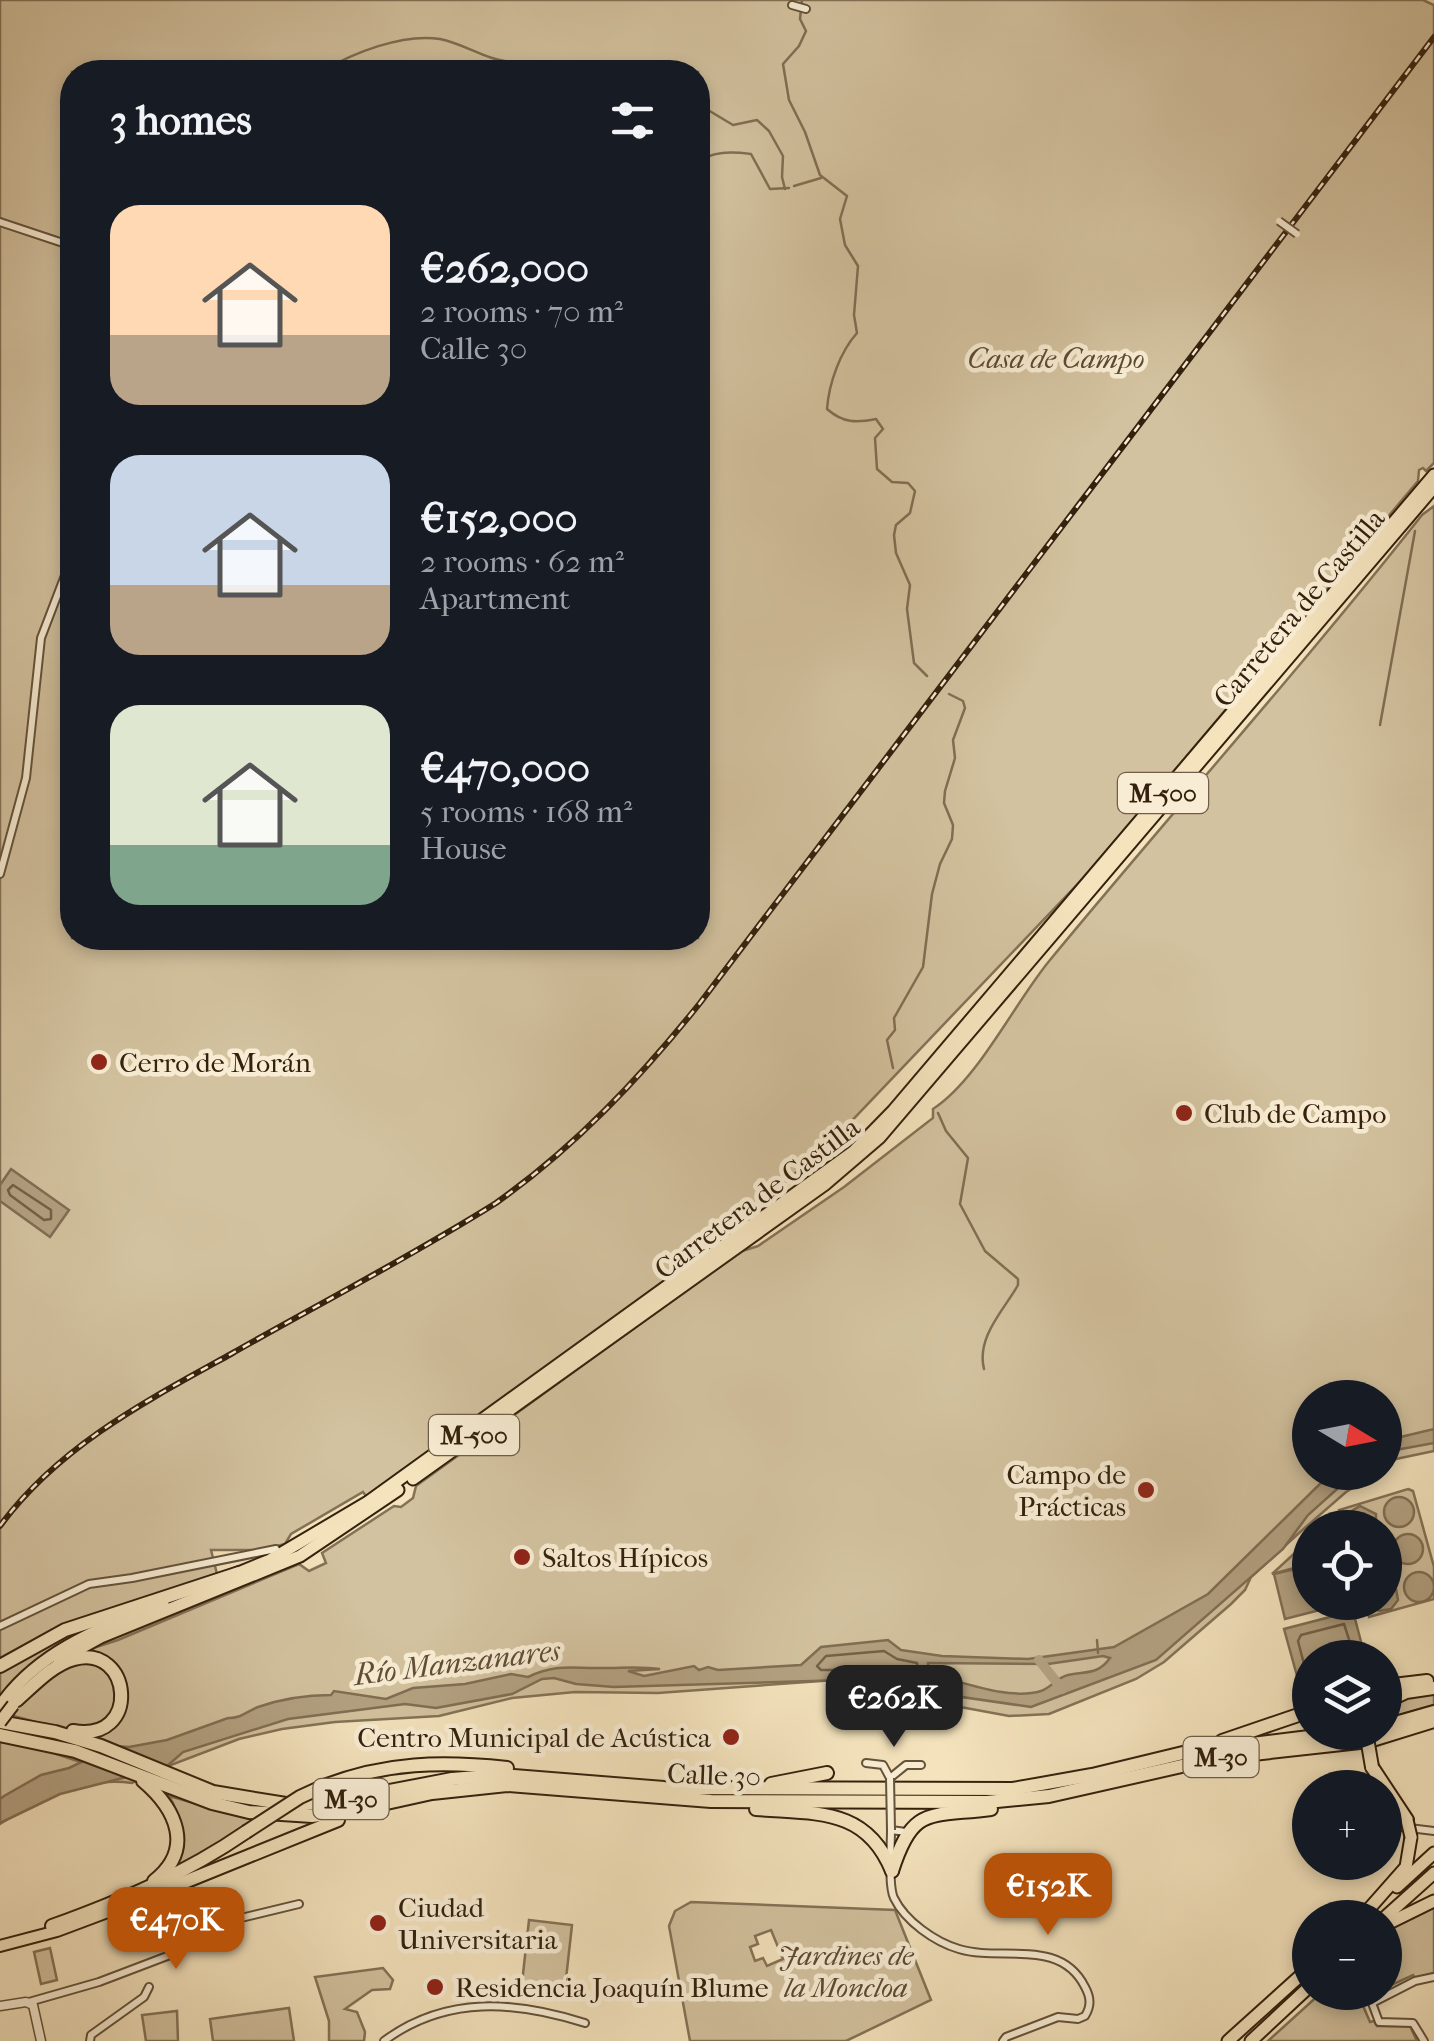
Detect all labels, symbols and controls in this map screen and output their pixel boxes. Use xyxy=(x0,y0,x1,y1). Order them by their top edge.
icon: filters xyxy=(605,93,660,148)
text: 3 homes xyxy=(110,96,252,145)
text: €262,000 xyxy=(420,244,589,293)
icon: home xyxy=(190,245,310,365)
text: 2 rooms · 70 m² xyxy=(420,293,623,330)
text: Calle 30 xyxy=(420,330,527,367)
park label: Casa de Campo xyxy=(967,342,1145,375)
text: €152,000 xyxy=(420,494,578,543)
icon: home xyxy=(190,495,310,615)
street label: Carretera de Castilla xyxy=(1207,502,1392,714)
text: 2 rooms · 62 m² xyxy=(420,543,624,580)
text: Apartment xyxy=(420,580,570,617)
text: €470,000 xyxy=(420,744,590,793)
icon: home xyxy=(190,745,310,865)
road number: M-500 xyxy=(1118,773,1208,813)
text: 5 rooms · 168 m² xyxy=(420,793,632,830)
text: House xyxy=(420,830,507,867)
place label: Cerro de Morán xyxy=(119,1046,311,1079)
marker: Cerro de Morán xyxy=(88,1051,110,1073)
place label: Club de Campo xyxy=(1204,1097,1386,1130)
marker: Club de Campo xyxy=(1173,1102,1195,1124)
street label: Carretera de Castilla xyxy=(648,1110,867,1286)
north arrow xyxy=(1292,1380,1402,1490)
map controls xyxy=(1292,1380,1402,2010)
road number: M-500 xyxy=(429,1415,519,1455)
place label: Campo de Prácticas xyxy=(1006,1458,1126,1523)
marker: Campo de Prácticas xyxy=(1135,1479,1157,1501)
button: locate xyxy=(1292,1510,1402,1620)
place label: Saltos Hípicos xyxy=(542,1541,708,1574)
marker: Saltos Hípicos xyxy=(511,1546,533,1568)
water label: Río Manzanares xyxy=(350,1633,563,1693)
button: layers xyxy=(1292,1640,1402,1750)
pin: €262K xyxy=(824,1665,964,1750)
text: €262K xyxy=(848,1679,940,1716)
place label: Centro Municipal de Acústica xyxy=(357,1721,712,1754)
marker: Centro Municipal de Acústica xyxy=(720,1726,742,1748)
road number: M-30 xyxy=(1184,1737,1258,1777)
street label: Calle 30 xyxy=(667,1757,761,1793)
button: + xyxy=(1292,1770,1402,1880)
road number: M-30 xyxy=(314,1779,388,1819)
pin: €152K xyxy=(978,1853,1118,1938)
text: €152K xyxy=(1006,1867,1090,1904)
pin: €470K xyxy=(106,1887,246,1972)
place label: Ciudad Universitaria xyxy=(398,1891,559,1956)
button: − xyxy=(1292,1900,1402,2010)
text: €470K xyxy=(129,1901,223,1938)
marker: Ciudad Universitaria xyxy=(367,1912,389,1934)
park label: Jardines de la Moncloa xyxy=(778,1939,914,2004)
place label: Residencia Joaquín Blume xyxy=(455,1971,769,2004)
marker: Residencia Joaquín Blume xyxy=(424,1976,446,1998)

